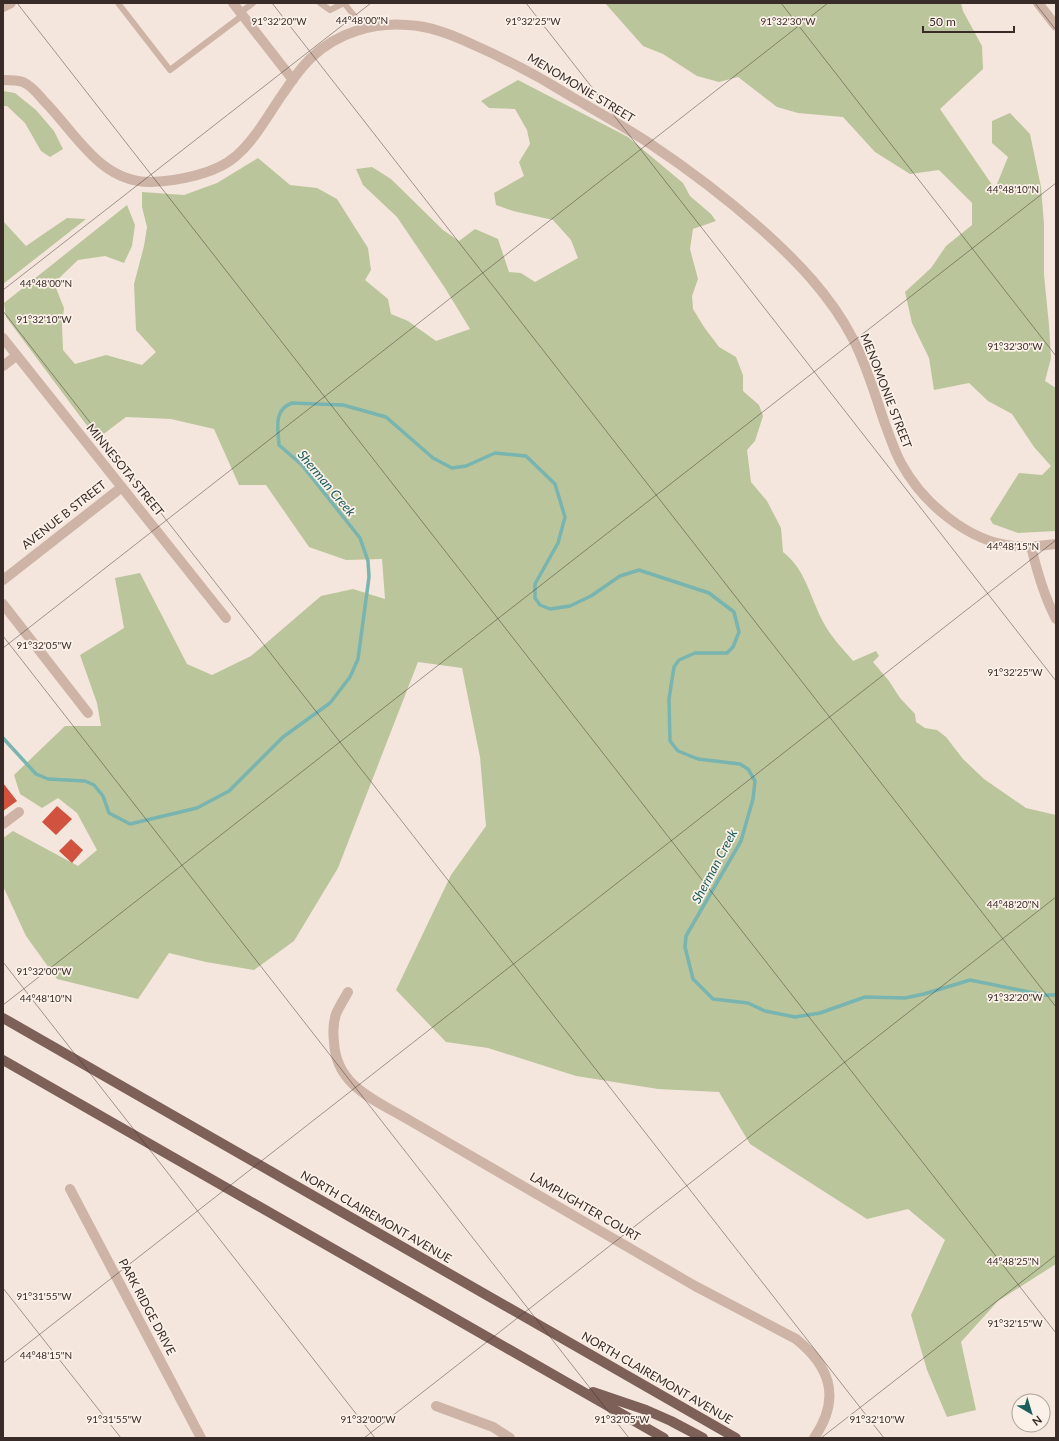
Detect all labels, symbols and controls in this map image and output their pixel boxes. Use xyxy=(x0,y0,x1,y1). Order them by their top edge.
scale bar xyxy=(923,8,1014,34)
text: 44°48'00"N xyxy=(336,14,388,26)
text: 50 m xyxy=(929,14,956,29)
text: 91°32'20"W xyxy=(251,15,307,27)
text: 91°32'25"W xyxy=(505,15,561,27)
text: 91°32'30"W xyxy=(760,15,816,27)
street label: MENOMONIE STREET xyxy=(525,50,637,125)
text: 44°48'10"N xyxy=(987,183,1039,195)
text: 44°48'00"N xyxy=(20,277,72,289)
text: 91°32'10"W xyxy=(16,313,72,325)
street label: MENOMONIE STREET xyxy=(858,331,915,451)
text: 91°32'30"W xyxy=(987,340,1043,352)
street label: MINNESOTA STREET xyxy=(84,420,167,519)
water label: Sherman Creek xyxy=(295,447,360,520)
street label: AVENUE B STREET xyxy=(18,477,109,552)
text: 44°48'15"N xyxy=(987,540,1039,552)
text: 91°32'05"W xyxy=(16,639,72,651)
text: 91°32'25"W xyxy=(987,666,1043,678)
water label: Sherman Creek xyxy=(688,825,741,906)
text: 44°48'20"N xyxy=(987,898,1039,910)
text: 91°32'00"W xyxy=(16,965,72,977)
text: 91°32'20"W xyxy=(987,991,1043,1003)
text: 44°48'10"N xyxy=(20,992,72,1004)
street label: NORTH CLAIREMONT AVENUE xyxy=(298,1167,455,1266)
street label: LAMPLIGHTER COURT xyxy=(527,1169,643,1244)
text: 44°48'25"N xyxy=(987,1255,1039,1267)
street label: PARK RIDGE DRIVE xyxy=(116,1256,179,1358)
text: 91°31'55"W xyxy=(16,1290,72,1302)
text: 91°32'15"W xyxy=(987,1317,1043,1329)
street label: NORTH CLAIREMONT AVENUE xyxy=(579,1328,736,1427)
text: 44°48'15"N xyxy=(20,1349,72,1361)
north arrow xyxy=(1011,1393,1051,1433)
text: 91°31'55"W xyxy=(86,1413,142,1425)
text: 91°32'00"W xyxy=(340,1413,396,1425)
text: 91°32'05"W xyxy=(594,1413,650,1425)
text: 91°32'10"W xyxy=(849,1413,905,1425)
text: N xyxy=(1030,1414,1045,1429)

